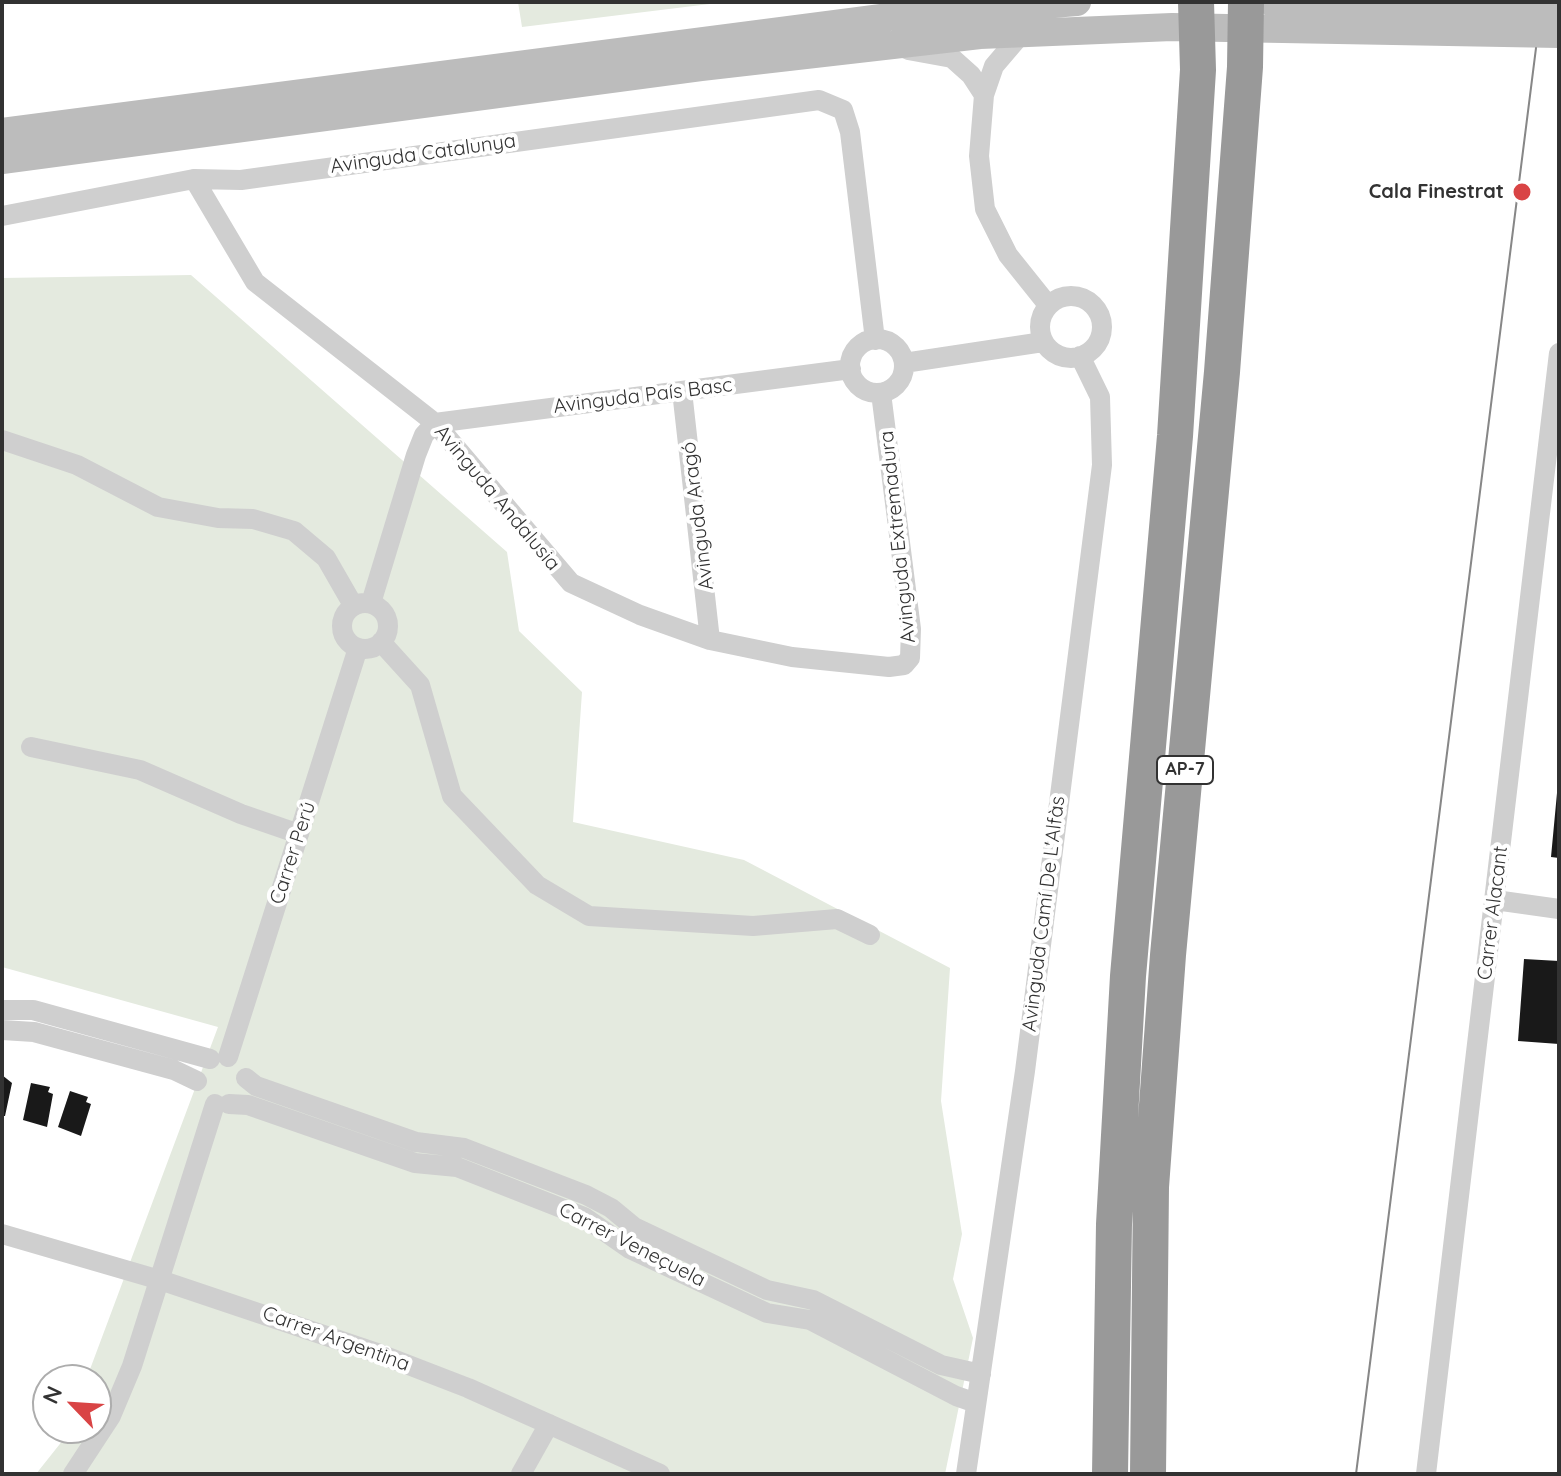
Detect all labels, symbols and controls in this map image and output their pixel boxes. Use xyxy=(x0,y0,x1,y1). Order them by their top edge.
street label: Avinguda Catalunya xyxy=(329,129,517,179)
place label: Cala Finestrat xyxy=(1369,180,1504,204)
marker: Cala Finestrat xyxy=(1511,181,1533,203)
street label: Avinguda País Basc xyxy=(552,373,734,419)
street label: Avinguda Andalusia xyxy=(429,420,565,576)
street label: Avinguda Extremadura xyxy=(875,430,921,644)
street label: Avinguda Aragó xyxy=(677,440,719,592)
road number: AP-7 xyxy=(1157,756,1213,784)
street label: Avinguda Camí De L'Alfàs xyxy=(1018,795,1070,1033)
street label: Carrer Perú xyxy=(265,799,321,907)
street label: Carrer Alacant xyxy=(1473,845,1513,981)
street label: Carrer Veneçuela xyxy=(555,1198,709,1292)
street label: Carrer Argentina xyxy=(259,1301,413,1377)
north arrow xyxy=(32,1364,112,1444)
text: N xyxy=(36,1381,68,1408)

